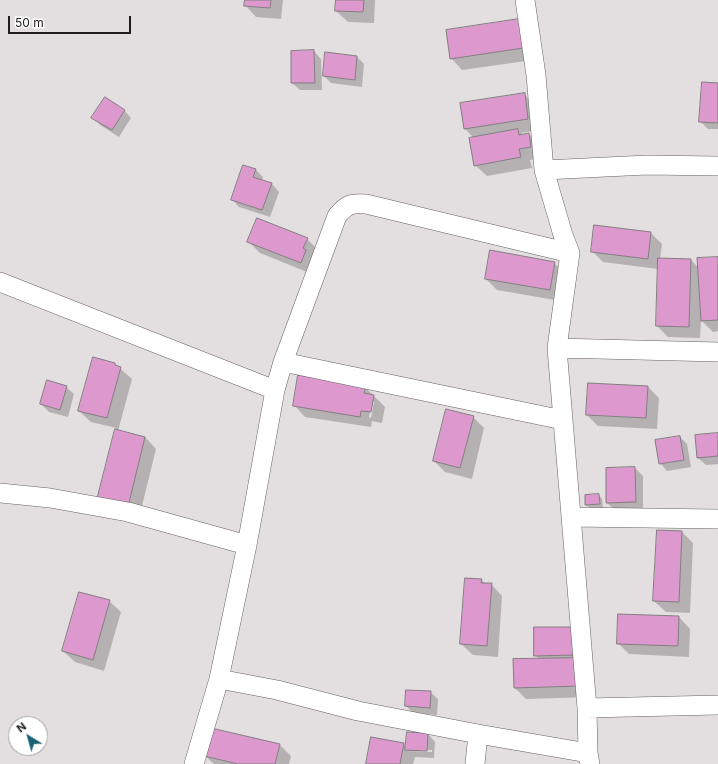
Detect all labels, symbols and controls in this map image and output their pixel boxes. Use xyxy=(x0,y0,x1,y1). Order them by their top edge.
scale bar xyxy=(10,8,133,34)
text: 50 m xyxy=(15,15,44,30)
north arrow xyxy=(8,716,48,756)
text: N xyxy=(14,719,29,735)

